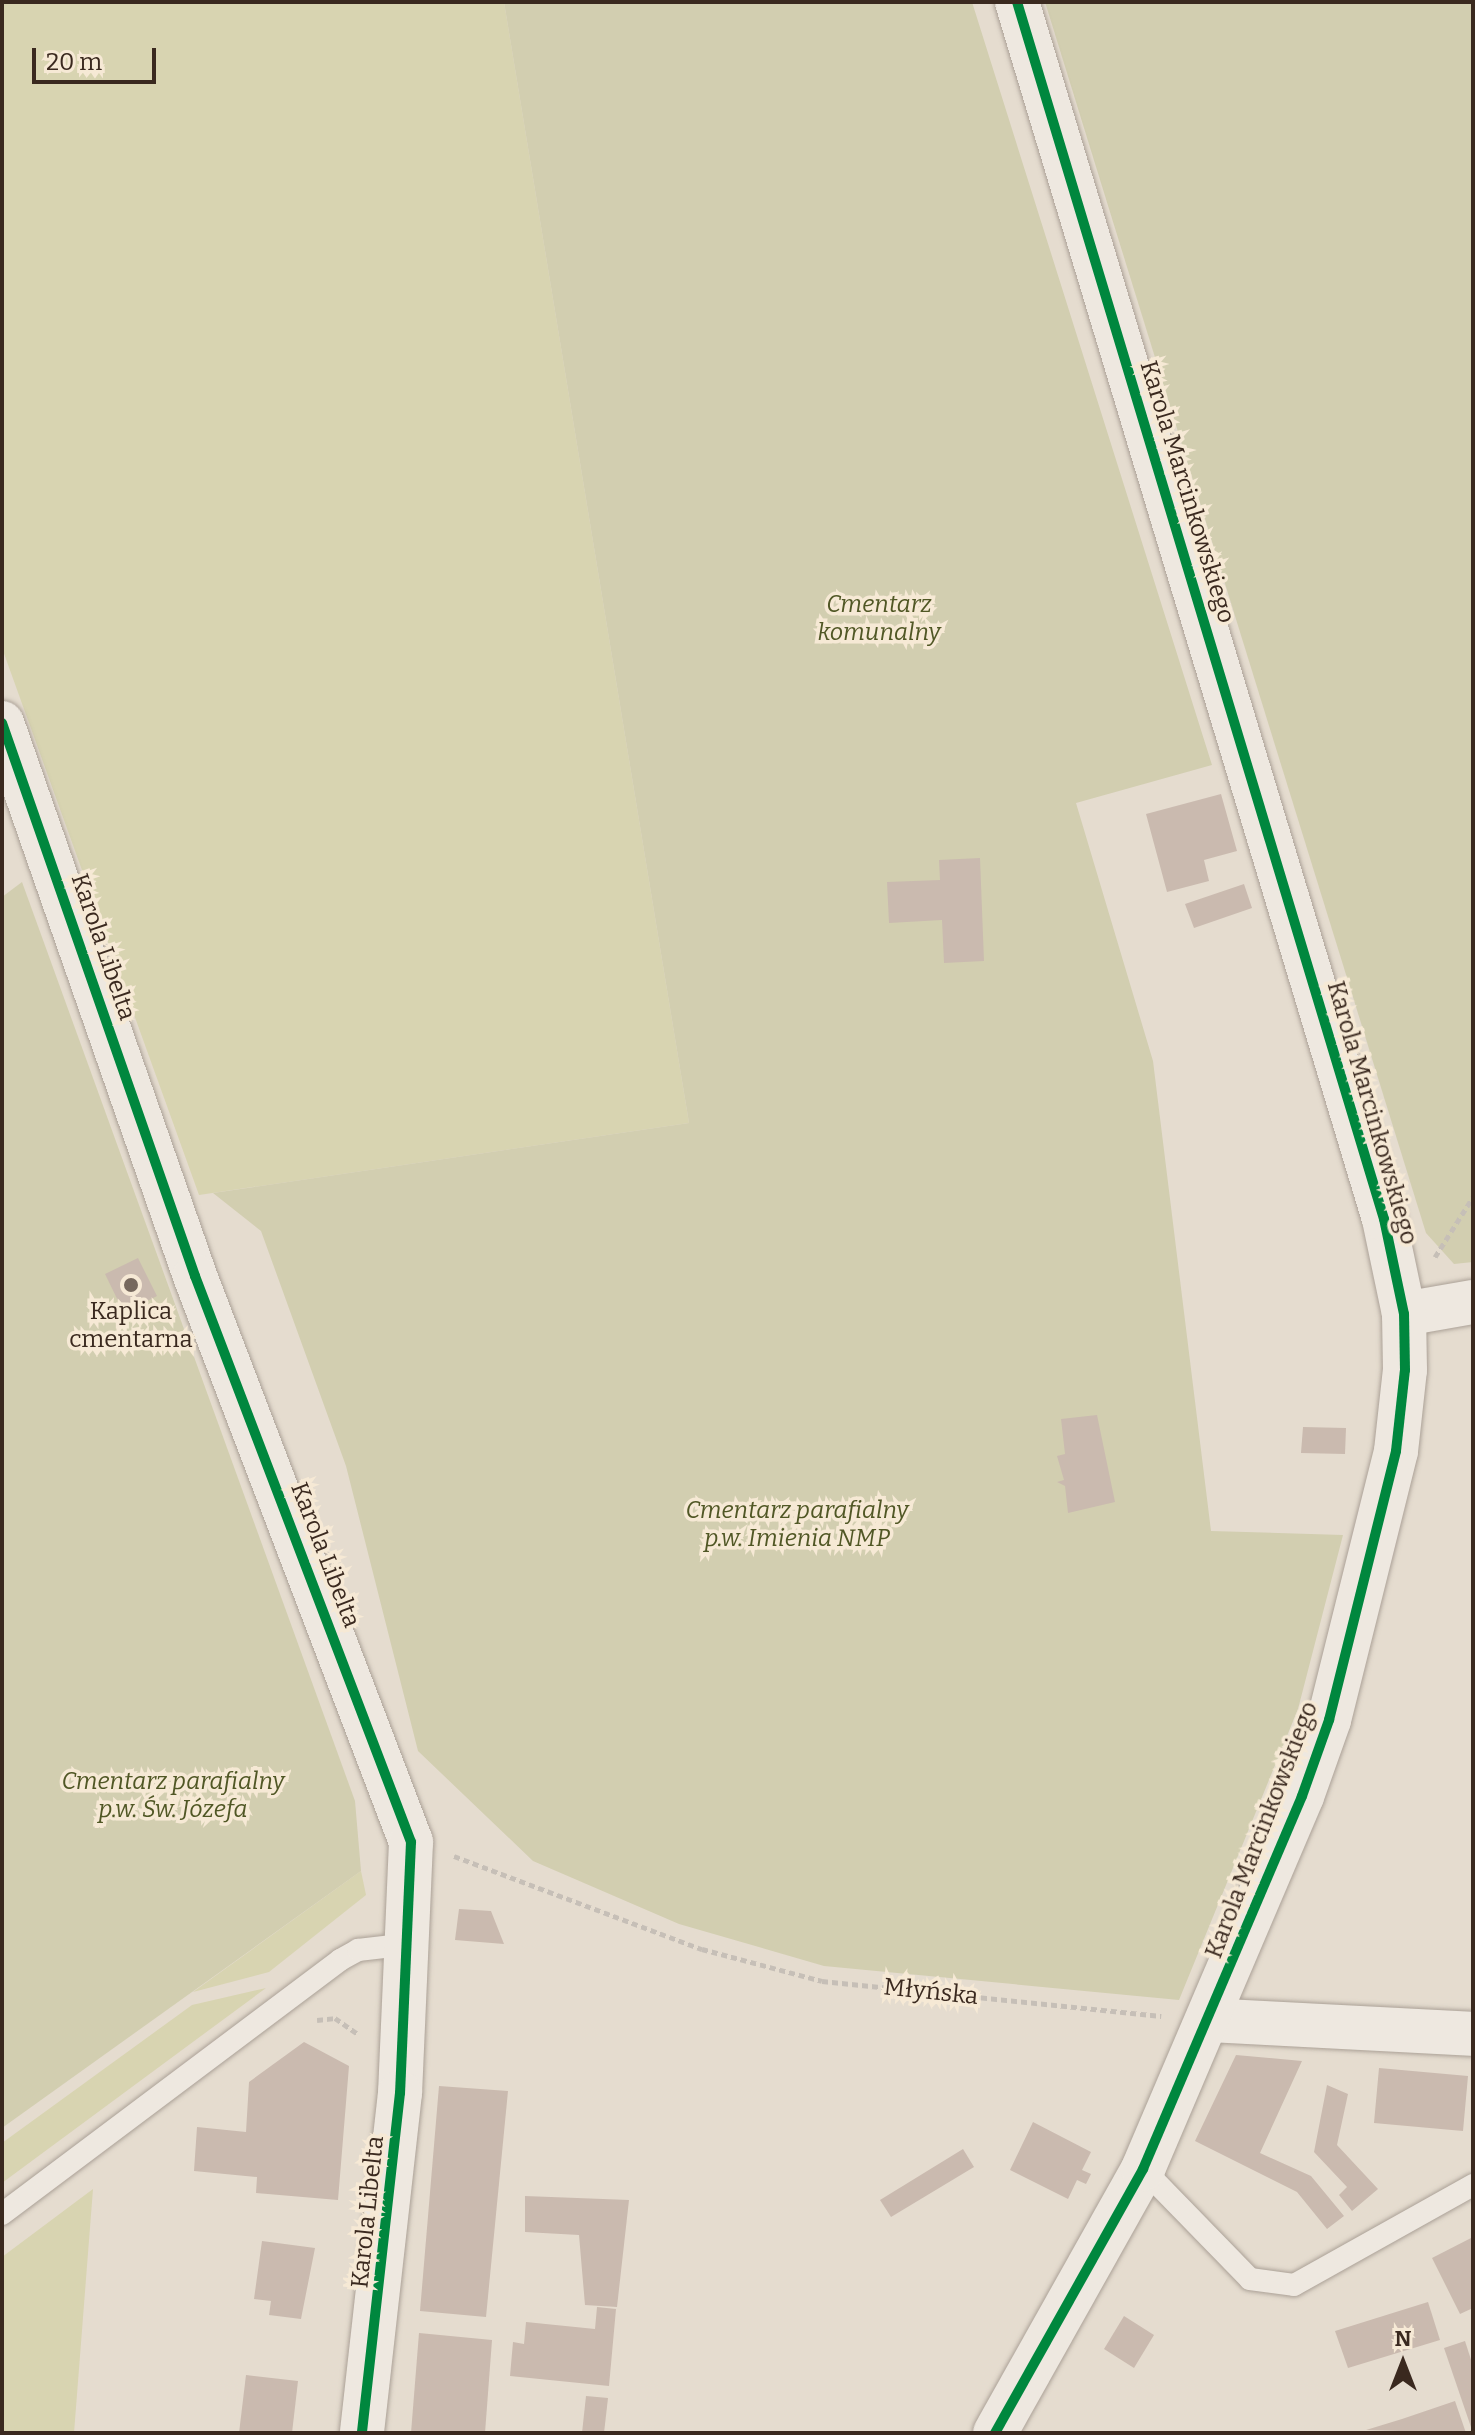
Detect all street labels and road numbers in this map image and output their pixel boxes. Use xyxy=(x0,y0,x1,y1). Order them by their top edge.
street label: Karola Marcinkowskiego xyxy=(1133,357,1241,627)
street label: Karola Libelta xyxy=(64,870,142,1024)
street label: Karola Marcinkowskiego xyxy=(1321,978,1423,1248)
street label: Karola Libelta xyxy=(284,1478,366,1632)
street label: Karola Marcinkowskiego xyxy=(1200,1698,1324,1962)
street label: Młyńska xyxy=(882,1973,980,2011)
street label: Karola Libelta xyxy=(346,2134,390,2290)

